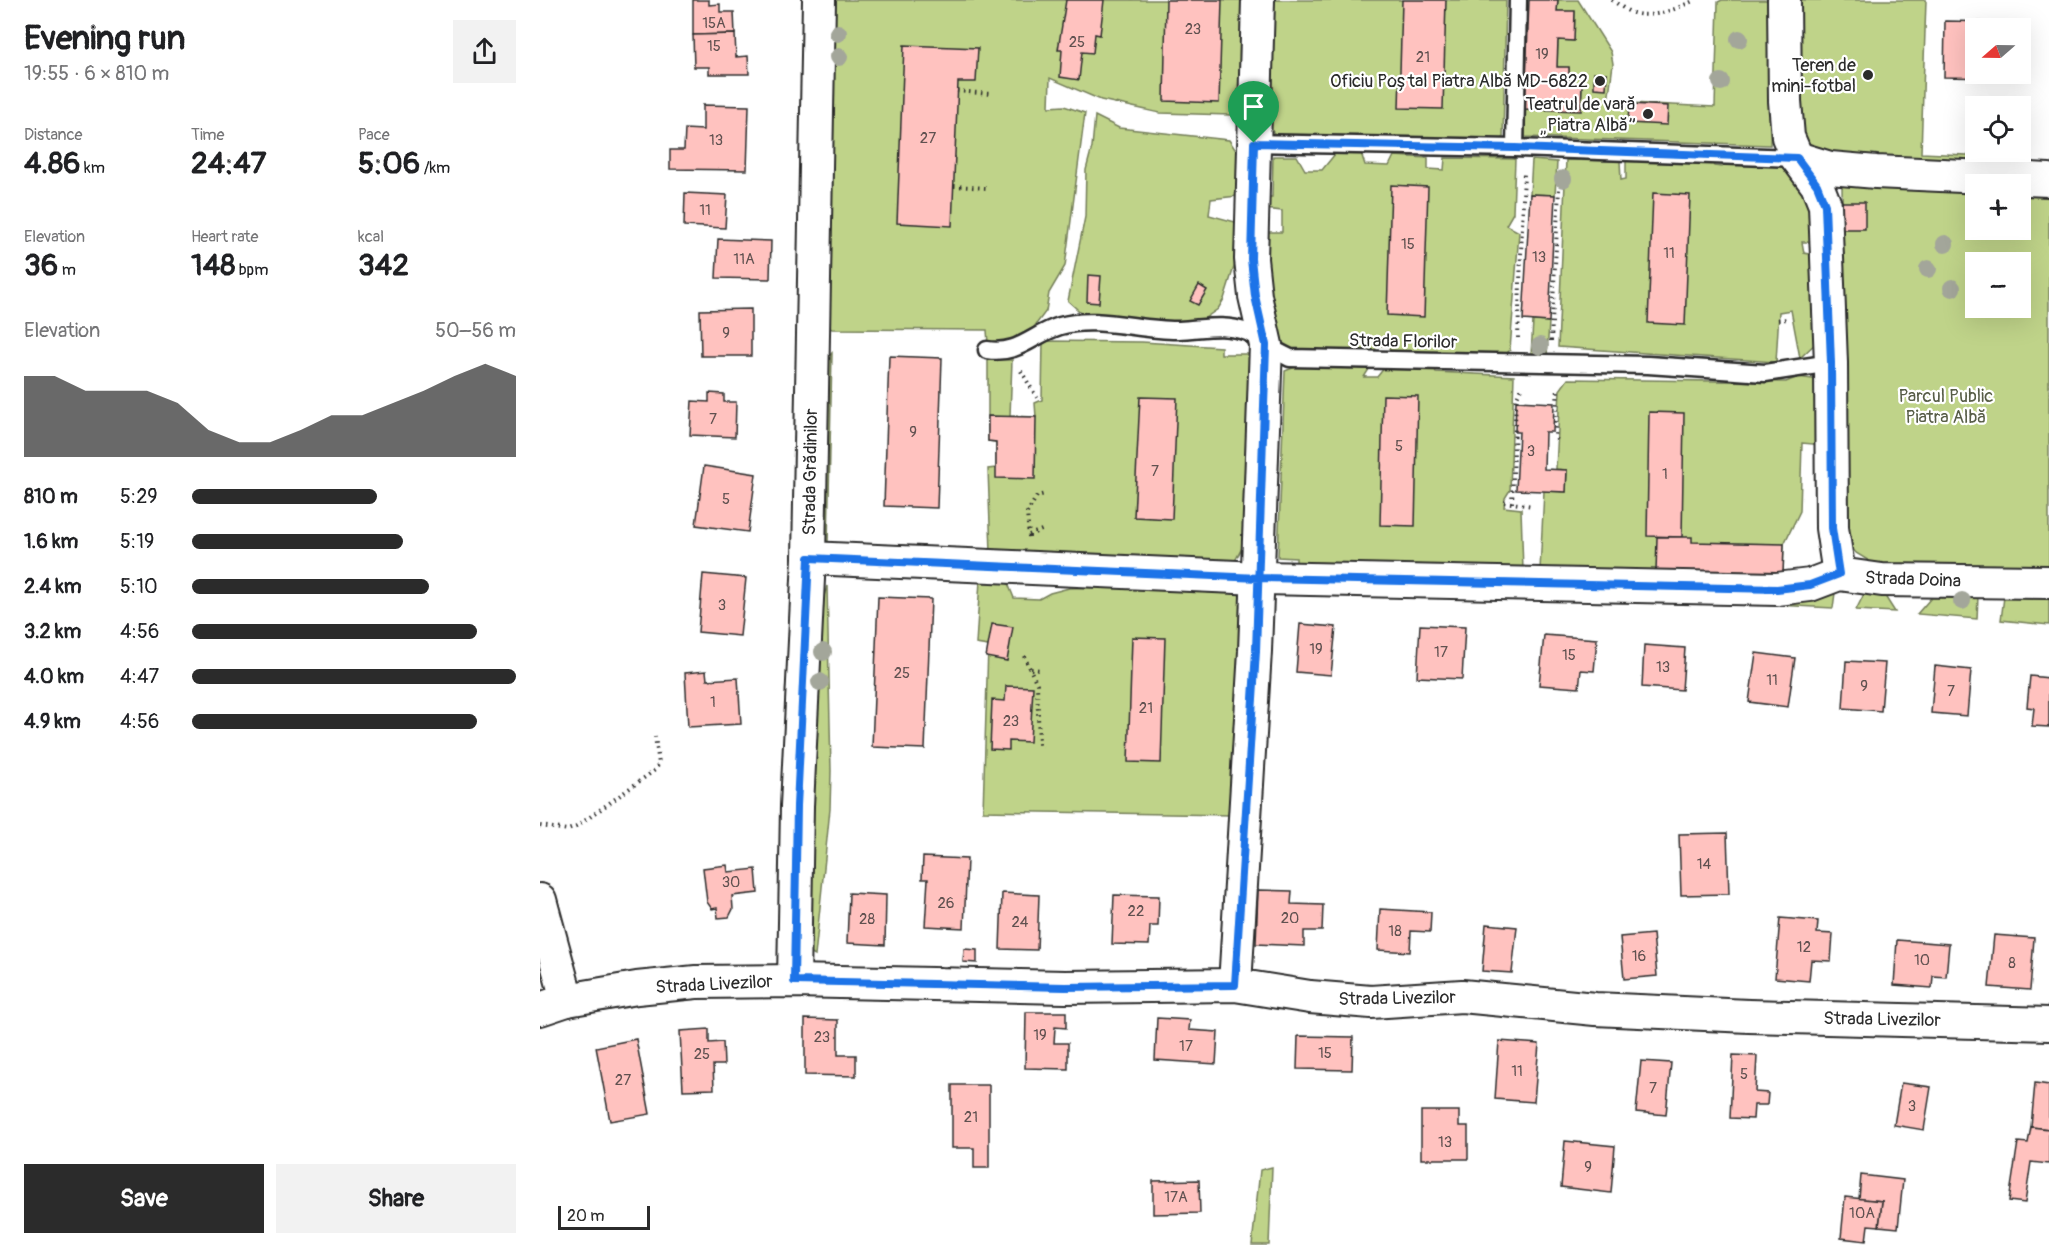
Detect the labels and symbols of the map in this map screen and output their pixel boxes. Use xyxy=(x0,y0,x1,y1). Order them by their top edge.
house number: 15A xyxy=(702,14,726,33)
north arrow xyxy=(1965,18,2031,84)
house number: 23 xyxy=(1185,20,1201,39)
house number: 25 xyxy=(1069,33,1085,52)
house number: 15 xyxy=(707,37,721,56)
house number: 19 xyxy=(1535,45,1549,64)
house number: 21 xyxy=(1416,48,1430,67)
place label: Teren de mini-fotbal xyxy=(1771,54,1856,98)
marker: Teren de mini-fotbal xyxy=(1861,68,1875,82)
place label: Oficiu Poștal Piatra Albă MD-6822 xyxy=(1330,70,1588,93)
marker: Oficiu Poștal Piatra Albă MD-6822 xyxy=(1593,74,1607,88)
pin xyxy=(1228,81,1279,143)
place label: Teatrul de vară „Piatra Albă” xyxy=(1525,93,1636,137)
marker: Teatrul de vară „Piatra Albă” xyxy=(1641,107,1655,121)
house number: 27 xyxy=(920,129,936,148)
house number: 13 xyxy=(709,131,723,150)
house number: 11 xyxy=(699,201,711,220)
house number: 15 xyxy=(1401,235,1415,254)
house number: 11 xyxy=(1663,244,1675,263)
house number: 13 xyxy=(1532,248,1546,267)
house number: 11A xyxy=(733,250,755,269)
house number: 9 xyxy=(722,324,730,343)
street label: Strada Florilor xyxy=(1349,329,1458,354)
park label: Parcul Public Piatra Albă xyxy=(1899,385,1993,429)
street label: Strada Grădinilor xyxy=(798,408,823,536)
house number: 7 xyxy=(709,410,717,429)
house number: 9 xyxy=(909,423,917,442)
house number: 5 xyxy=(1395,437,1403,456)
house number: 3 xyxy=(1527,442,1535,461)
house number: 7 xyxy=(1151,462,1159,481)
house number: 1 xyxy=(1662,465,1668,484)
house number: 5 xyxy=(722,490,730,509)
street label: Strada Doina xyxy=(1865,566,1961,593)
house number: 3 xyxy=(718,596,726,615)
house number: 19 xyxy=(1309,640,1323,659)
house number: 17 xyxy=(1434,643,1448,662)
house number: 15 xyxy=(1562,646,1576,665)
house number: 13 xyxy=(1656,658,1670,677)
house number: 25 xyxy=(894,664,910,683)
house number: 11 xyxy=(1766,671,1778,690)
house number: 9 xyxy=(1860,677,1868,696)
house number: 7 xyxy=(1947,682,1955,701)
house number: 1 xyxy=(710,693,716,712)
house number: 21 xyxy=(1139,699,1153,718)
house number: 23 xyxy=(1003,712,1019,731)
house number: 14 xyxy=(1697,855,1712,874)
house number: 30 xyxy=(722,873,740,892)
house number: 26 xyxy=(937,894,955,913)
house number: 22 xyxy=(1128,902,1144,921)
house number: 20 xyxy=(1281,909,1299,928)
house number: 28 xyxy=(859,910,875,929)
house number: 24 xyxy=(1011,913,1029,932)
house number: 18 xyxy=(1388,922,1402,941)
house number: 12 xyxy=(1797,938,1811,957)
house number: 16 xyxy=(1632,947,1646,966)
house number: 10 xyxy=(1914,951,1930,970)
house number: 8 xyxy=(2008,954,2016,973)
street label: Strada Livezilor xyxy=(655,970,774,999)
street label: Strada Livezilor xyxy=(1338,986,1457,1011)
street label: Strada Livezilor xyxy=(1823,1007,1941,1032)
house number: 19 xyxy=(1033,1026,1047,1045)
house number: 23 xyxy=(814,1028,830,1047)
house number: 17 xyxy=(1179,1037,1193,1056)
house number: 15 xyxy=(1318,1044,1332,1063)
house number: 25 xyxy=(694,1045,710,1064)
house number: 11 xyxy=(1511,1062,1523,1081)
house number: 5 xyxy=(1740,1065,1748,1084)
house number: 27 xyxy=(615,1071,631,1090)
house number: 7 xyxy=(1649,1079,1657,1098)
house number: 3 xyxy=(1908,1097,1916,1116)
house number: 21 xyxy=(964,1108,978,1127)
house number: 13 xyxy=(1438,1133,1452,1152)
house number: 9 xyxy=(1584,1158,1592,1177)
house number: 17A xyxy=(1164,1188,1188,1207)
scale bar xyxy=(558,1203,650,1230)
house number: 10A xyxy=(1849,1204,1875,1223)

